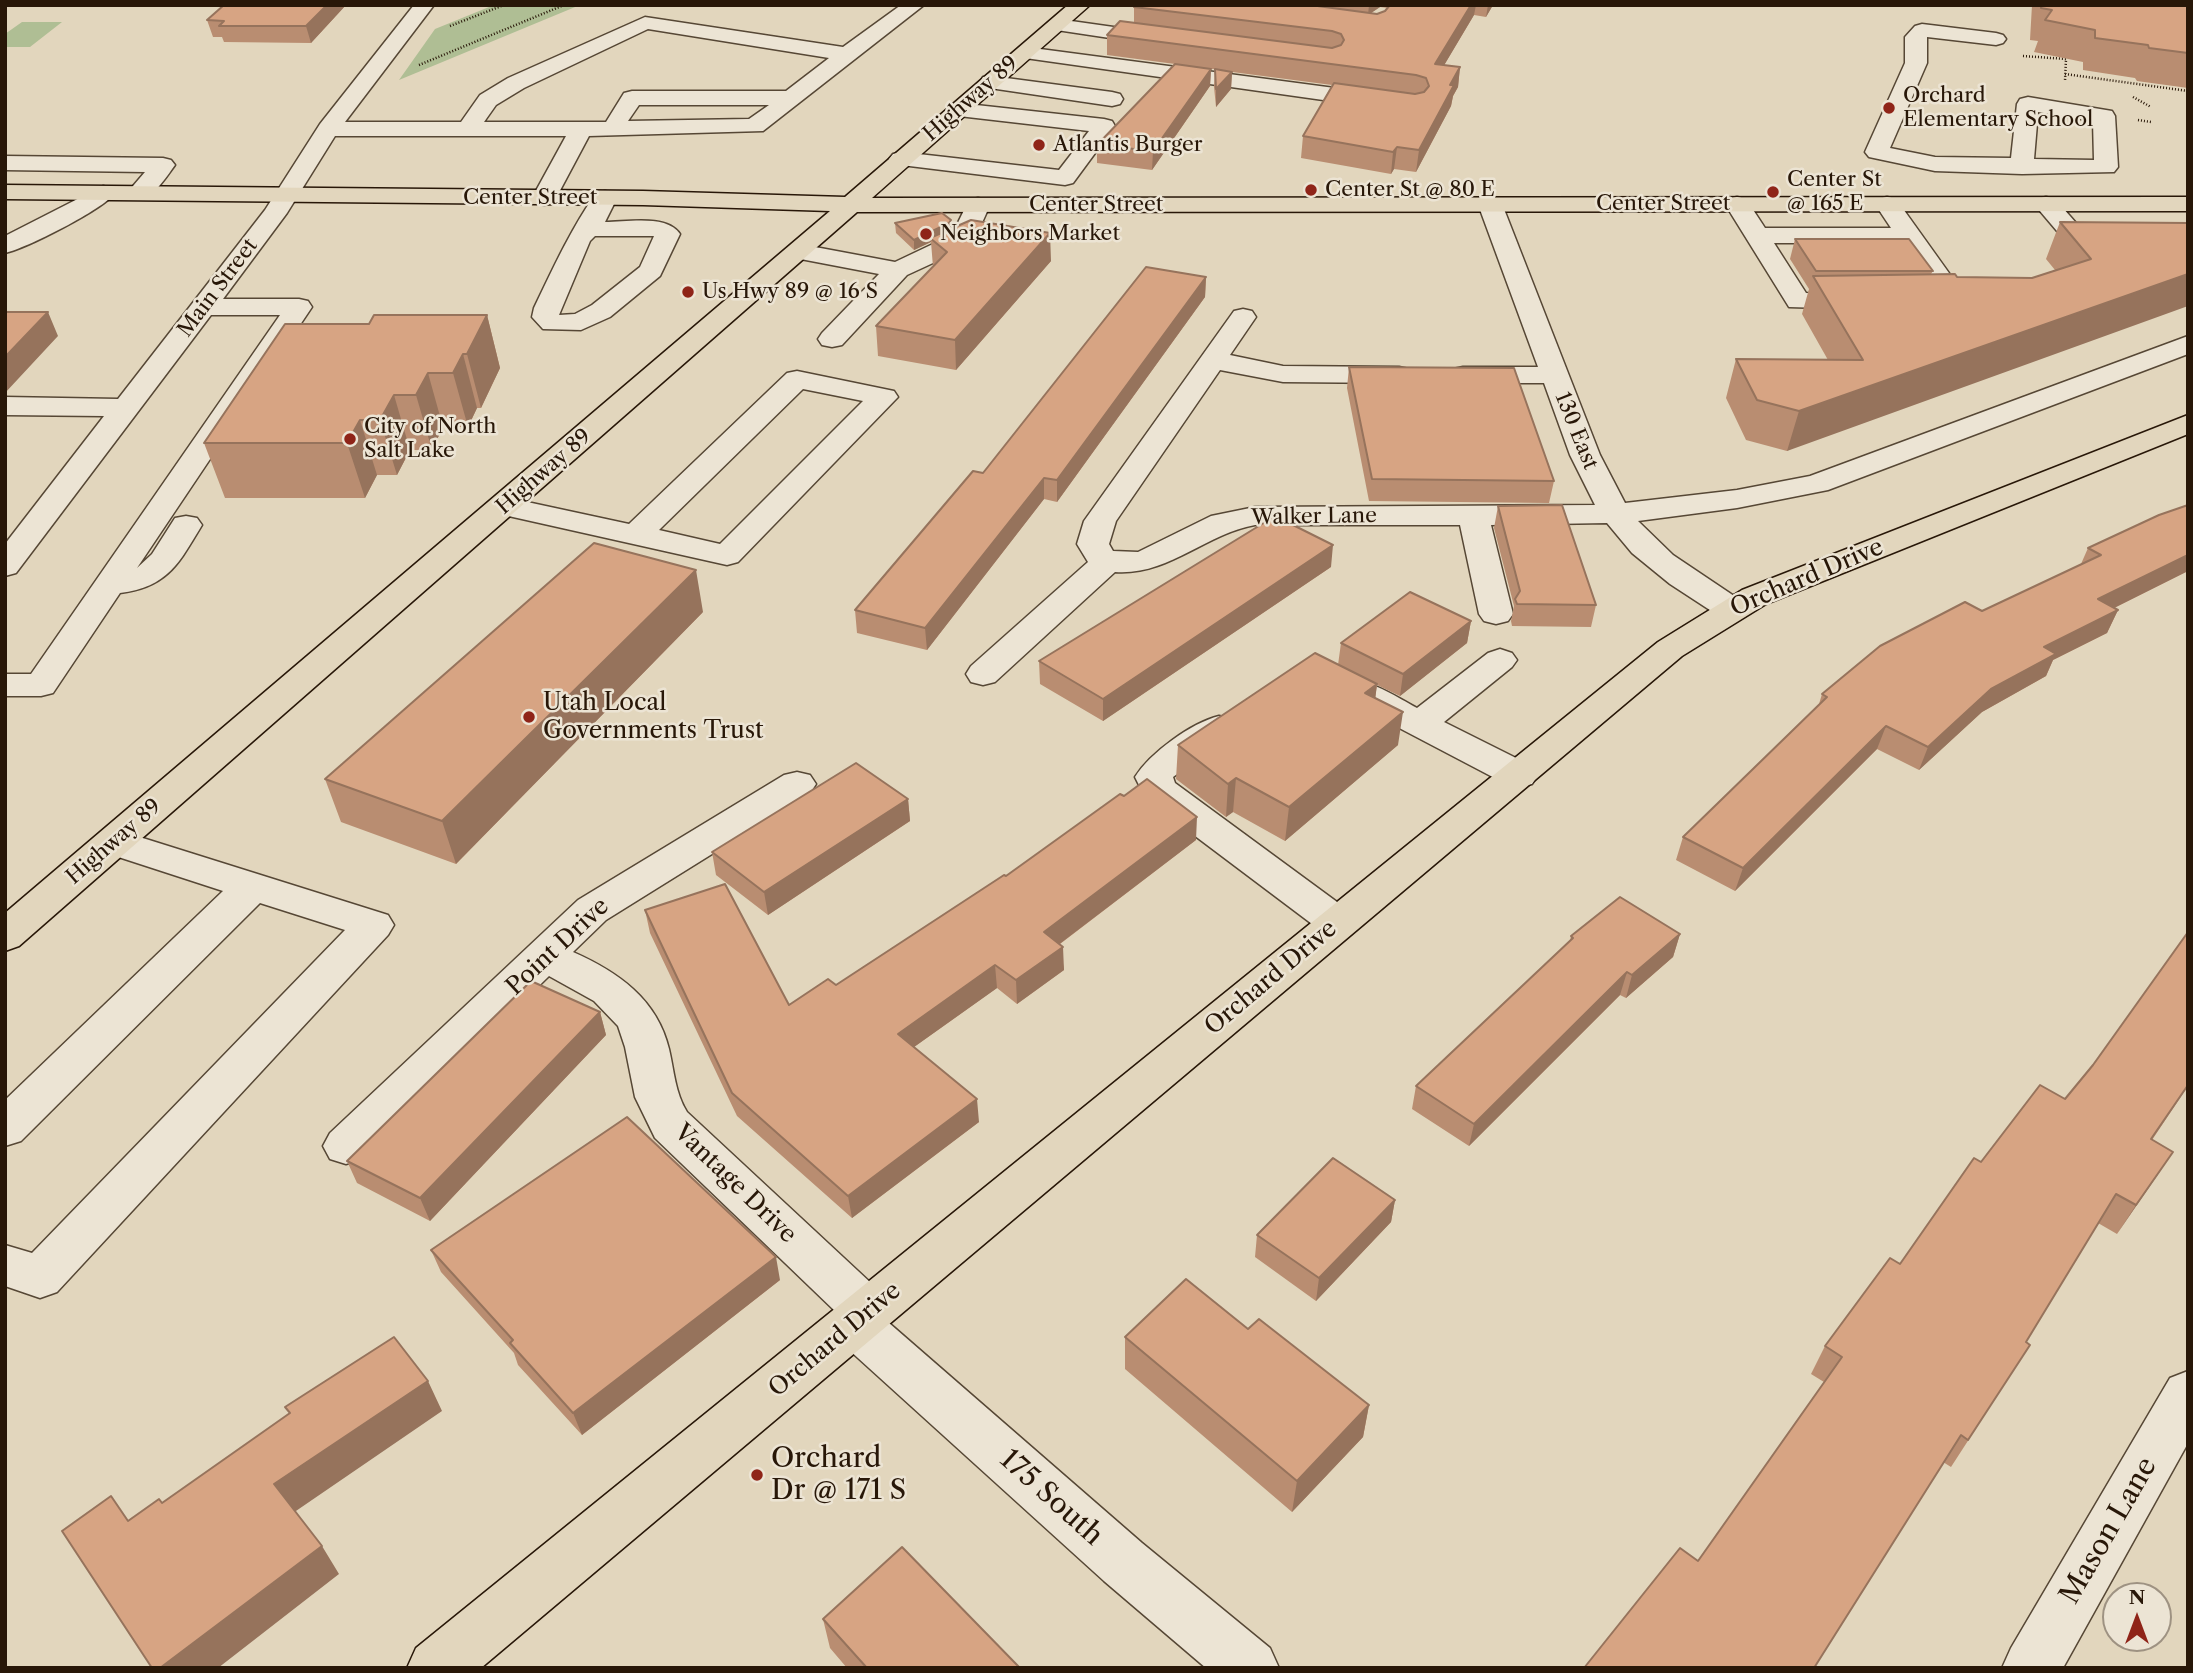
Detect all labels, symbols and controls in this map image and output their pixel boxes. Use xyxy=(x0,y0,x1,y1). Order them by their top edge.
street label: Highway 89 xyxy=(918,51,1024,147)
place label: Orchard Elementary School xyxy=(1903,83,2093,133)
marker: Orchard Elementary School xyxy=(1881,100,1897,116)
place label: Atlantis Burger xyxy=(1053,132,1203,158)
marker: Atlantis Burger xyxy=(1031,137,1047,153)
place label: Center St @ 165 E xyxy=(1787,167,1882,217)
place label: Center St @ 80 E xyxy=(1325,177,1495,203)
marker: Center St @ 80 E xyxy=(1303,182,1319,198)
marker: Center St @ 165 E xyxy=(1765,184,1781,200)
street label: Center Street xyxy=(463,185,597,211)
street label: Center Street xyxy=(1596,191,1730,217)
street label: Center Street xyxy=(1029,192,1163,218)
place label: Neighbors Market xyxy=(940,221,1120,247)
marker: Neighbors Market xyxy=(918,226,934,242)
street label: Main Street xyxy=(173,234,263,342)
place label: Us Hwy 89 @ 16 S xyxy=(702,279,878,305)
marker: Us Hwy 89 @ 16 S xyxy=(680,284,696,300)
street label: 130 East xyxy=(1549,389,1603,473)
place label: City of North Salt Lake xyxy=(364,414,496,464)
street label: Highway 89 xyxy=(491,424,597,520)
marker: City of North Salt Lake xyxy=(342,431,358,447)
street label: Walker Lane xyxy=(1251,503,1377,531)
street label: Orchard Drive xyxy=(1726,533,1888,623)
place label: Utah Local Governments Trust xyxy=(543,689,764,745)
marker: Utah Local Governments Trust xyxy=(521,709,537,725)
street label: Highway 89 xyxy=(61,794,167,890)
street label: Point Drive xyxy=(501,892,615,1002)
street label: Orchard Drive xyxy=(1199,915,1343,1041)
street label: Vantage Drive xyxy=(668,1119,802,1249)
street label: Orchard Drive xyxy=(763,1277,907,1403)
place label: Orchard Dr @ 171 S xyxy=(771,1442,906,1508)
street label: 175 South xyxy=(993,1443,1109,1553)
street label: Mason Lane xyxy=(2054,1452,2164,1610)
marker: Orchard Dr @ 171 S xyxy=(749,1467,765,1483)
north arrow xyxy=(2102,1582,2172,1652)
text: N xyxy=(2129,1586,2145,1609)

